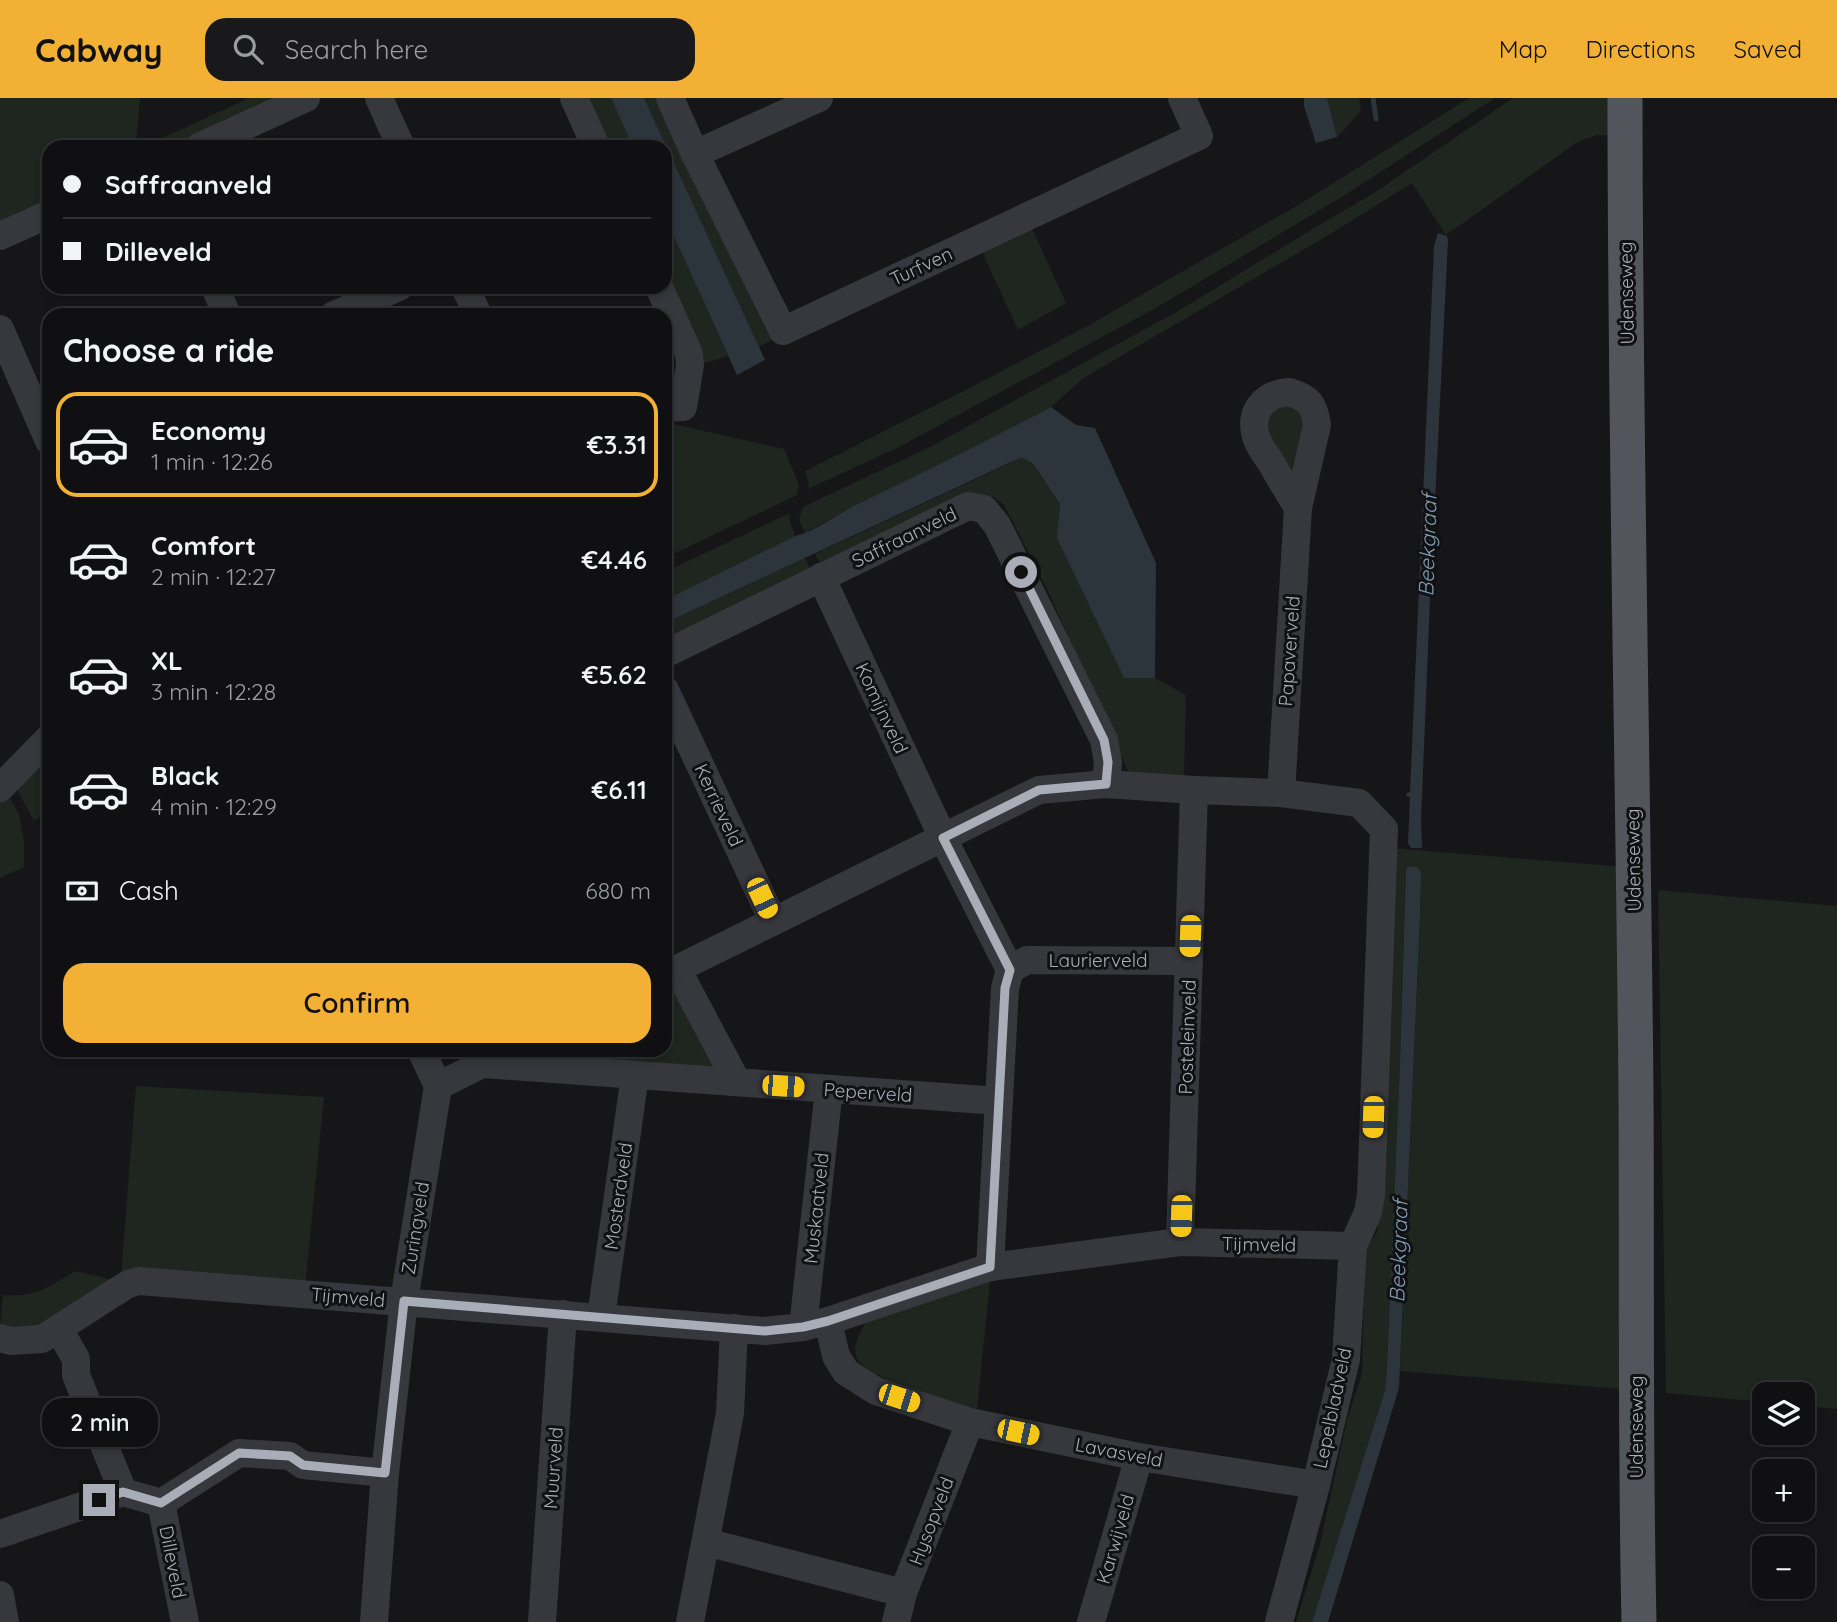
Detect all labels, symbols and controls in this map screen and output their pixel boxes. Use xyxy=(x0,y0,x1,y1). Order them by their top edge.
search box xyxy=(205,18,695,81)
text: Cabway xyxy=(35,29,163,70)
icon: search xyxy=(229,30,267,68)
text: Search here xyxy=(285,33,428,66)
text: Map xyxy=(1499,34,1548,64)
text: Directions xyxy=(1586,34,1696,64)
text: Saved xyxy=(1734,34,1802,64)
text: Saffraanveld xyxy=(105,168,272,201)
text: Dilleveld xyxy=(105,235,212,268)
street label: Turfven xyxy=(886,241,956,291)
street label: Udenseweg xyxy=(1613,241,1639,345)
text: Choose a ride xyxy=(63,330,275,370)
icon: car xyxy=(67,413,130,476)
text: Economy xyxy=(151,414,266,447)
text: €3.31 xyxy=(587,428,647,461)
text: 1 min · 12:26 xyxy=(151,447,273,476)
water label: Beekgraaf xyxy=(1412,490,1442,597)
street label: Saffraanveld xyxy=(848,501,960,573)
icon: car xyxy=(67,528,130,591)
text: Comfort xyxy=(151,529,256,562)
text: €4.46 xyxy=(581,543,647,576)
route start xyxy=(1005,556,1037,588)
text: 2 min · 12:27 xyxy=(151,562,276,591)
street label: Papaverveld xyxy=(1273,595,1305,707)
icon: car xyxy=(67,643,130,706)
text: XL xyxy=(151,644,183,677)
text: €5.62 xyxy=(582,658,647,691)
street label: Komijnveld xyxy=(850,659,914,757)
text: 3 min · 12:28 xyxy=(151,677,276,706)
icon: car xyxy=(67,758,130,821)
text: Black xyxy=(151,759,220,792)
street label: Kerrieveld xyxy=(689,760,749,850)
text: €6.11 xyxy=(592,773,647,806)
text: 4 min · 12:29 xyxy=(151,792,277,821)
street label: Udenseweg xyxy=(1620,808,1646,912)
icon: cash xyxy=(63,872,101,910)
text: Cash xyxy=(119,874,179,907)
car xyxy=(744,875,781,921)
text: 680 m xyxy=(585,876,651,905)
car xyxy=(1179,915,1202,957)
street label: Laurierveld xyxy=(1048,948,1148,972)
button: Confirm xyxy=(63,963,651,1043)
street label: Posteleinveld xyxy=(1173,979,1201,1095)
car xyxy=(762,1074,805,1098)
street label: Peperveld xyxy=(823,1077,913,1107)
car xyxy=(1362,1096,1385,1138)
street label: Mosterdveld xyxy=(599,1141,637,1251)
street label: Muskaatveld xyxy=(798,1151,834,1265)
street label: Zuringveld xyxy=(396,1180,434,1276)
car xyxy=(1170,1195,1193,1237)
water label: Beekgraaf xyxy=(1383,1196,1413,1303)
street label: Tijmveld xyxy=(1222,1231,1296,1257)
street label: Tijmveld xyxy=(310,1282,386,1312)
street label: Lepelbladveld xyxy=(1308,1345,1356,1471)
street label: Udenseweg xyxy=(1624,1375,1648,1479)
car xyxy=(876,1382,923,1414)
map controls xyxy=(1752,1382,1815,1599)
button: layers xyxy=(1752,1382,1815,1445)
callout: 2 min xyxy=(41,1398,157,1448)
text: 2 min xyxy=(70,1408,130,1437)
car xyxy=(996,1417,1041,1447)
street label: Muurveld xyxy=(538,1426,568,1510)
street label: Lavasveld xyxy=(1073,1432,1165,1472)
button: + xyxy=(1752,1459,1815,1522)
street label: Hysopveld xyxy=(903,1474,959,1568)
route end xyxy=(83,1484,115,1516)
street label: Karwijveld xyxy=(1091,1491,1139,1587)
street label: Dilleveld xyxy=(154,1524,192,1600)
button: − xyxy=(1752,1536,1815,1599)

